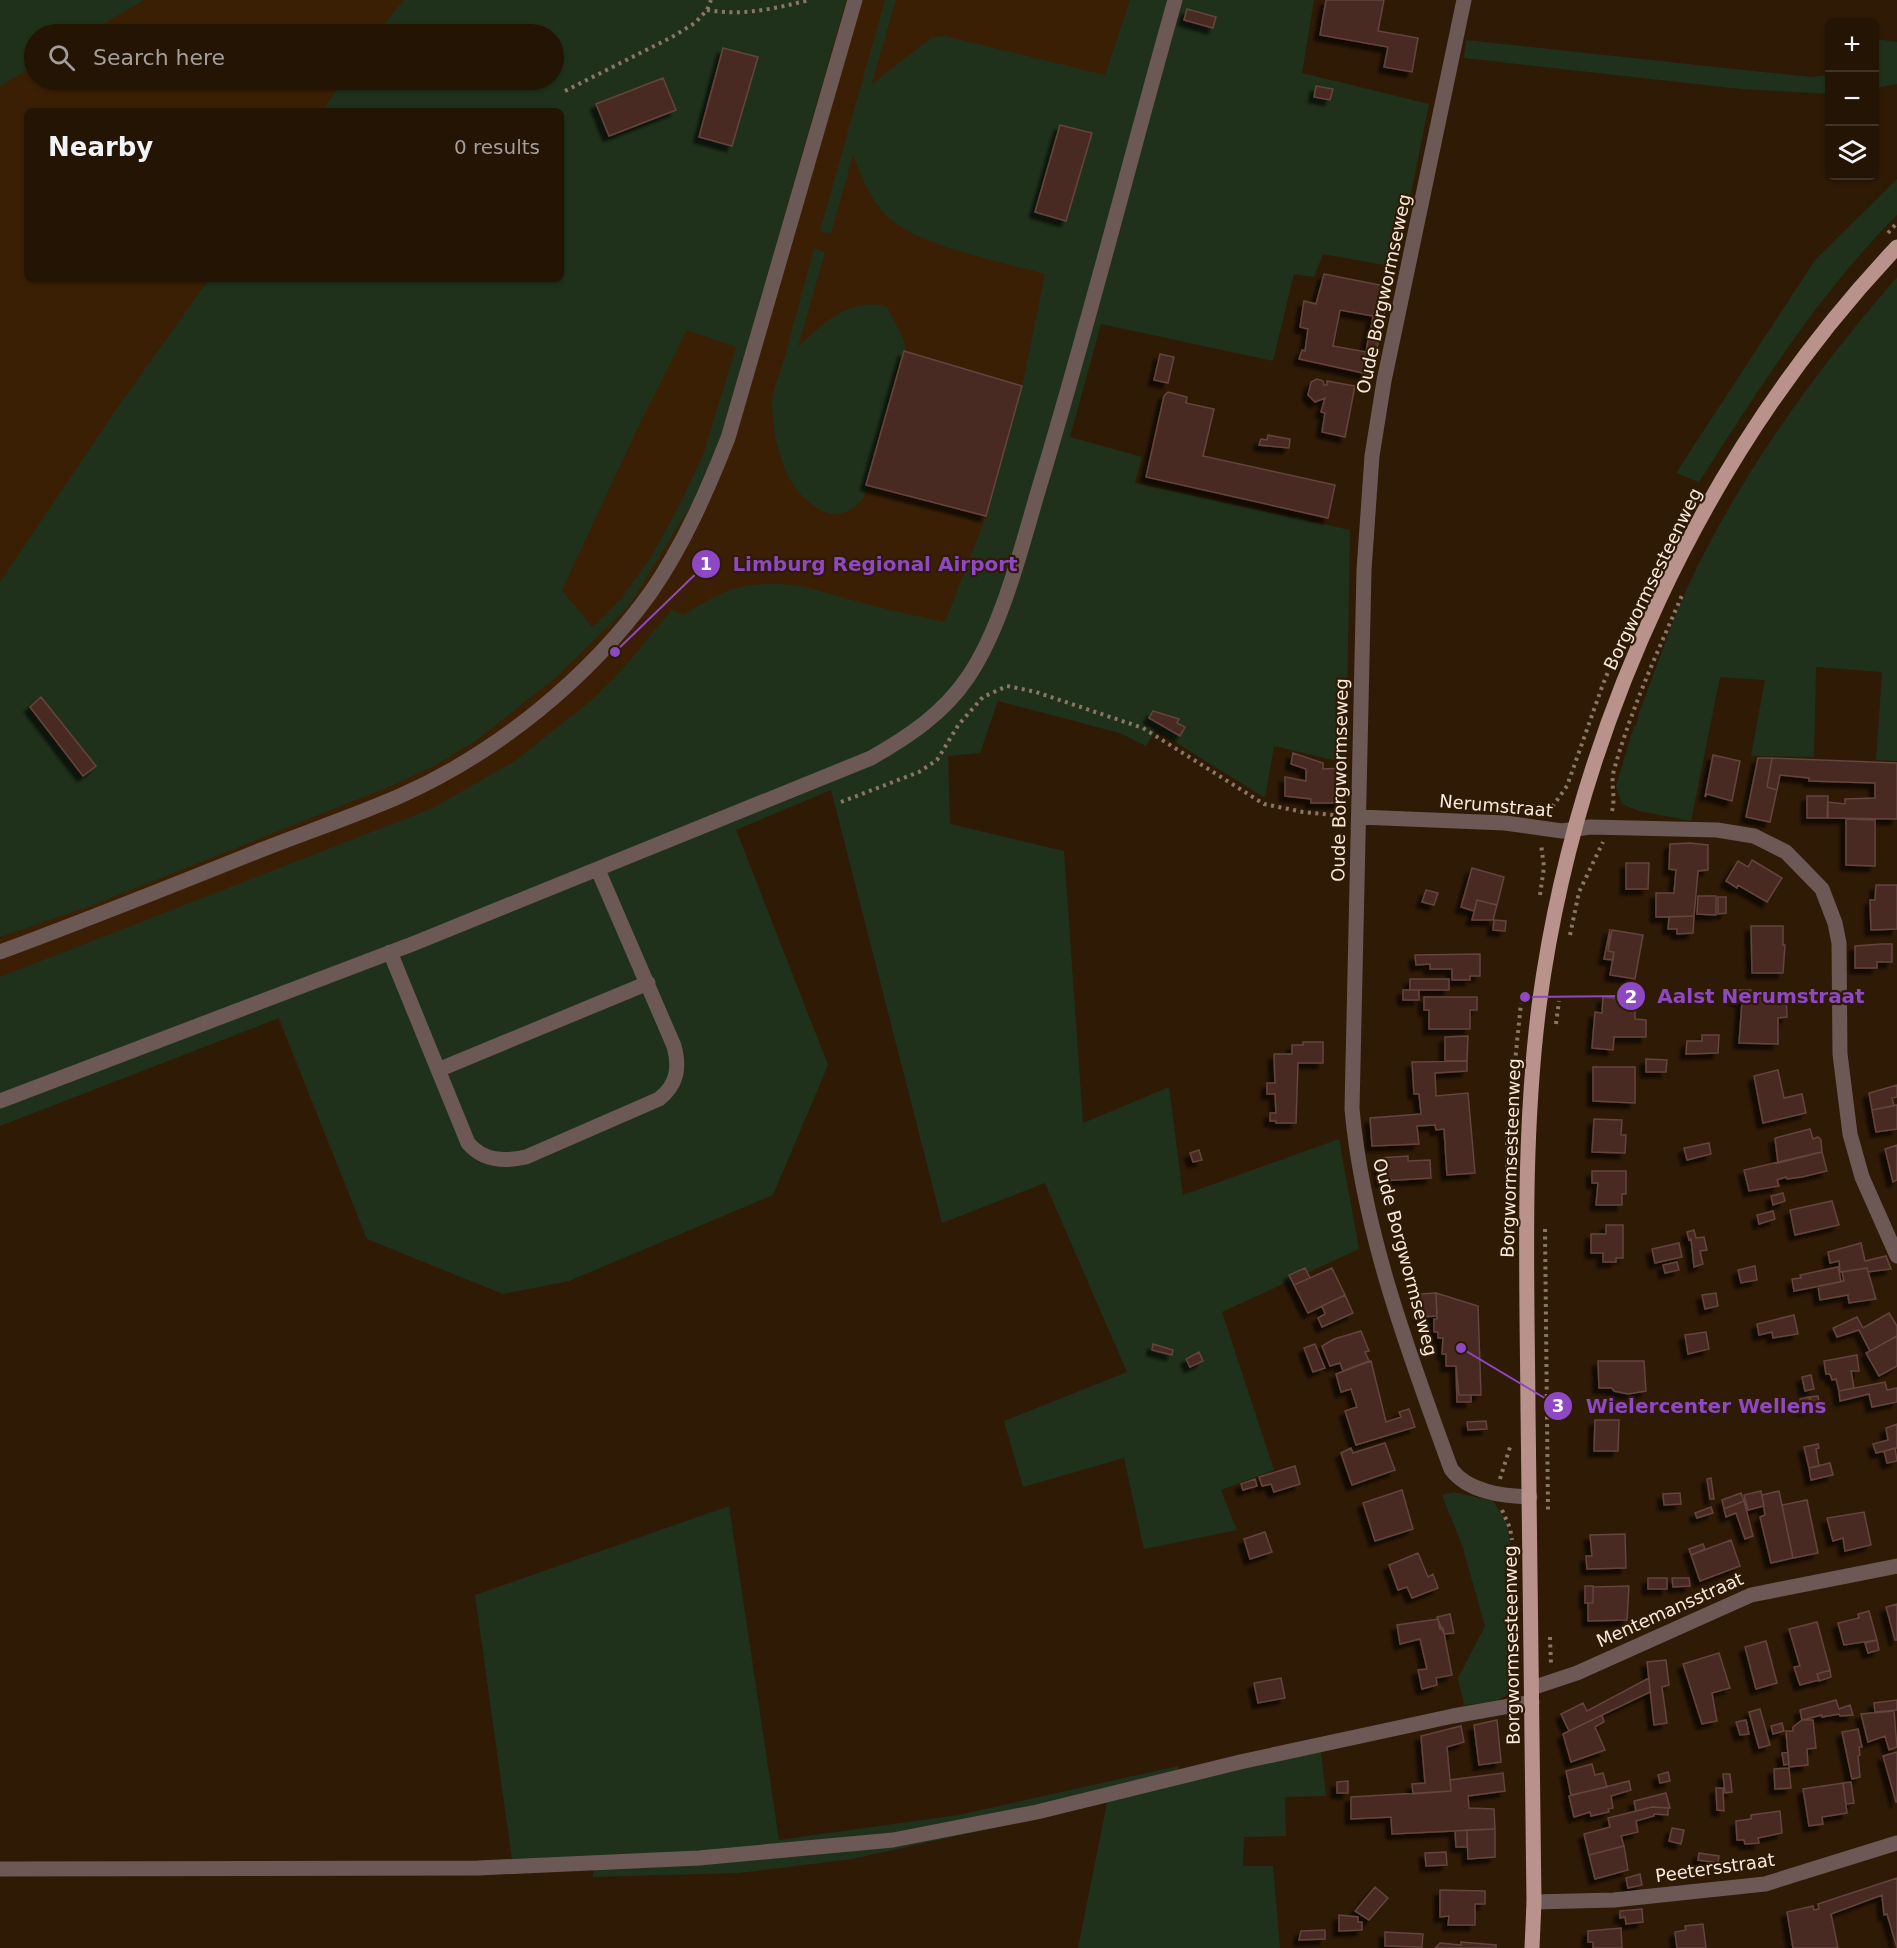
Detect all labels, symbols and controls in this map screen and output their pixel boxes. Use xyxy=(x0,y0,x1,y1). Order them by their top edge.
map controls xyxy=(1825,18,1879,180)
button: + xyxy=(1825,18,1879,72)
search box xyxy=(24,24,564,90)
icon: search xyxy=(45,41,78,74)
text: Search here xyxy=(93,45,225,70)
button: − xyxy=(1825,72,1879,126)
button: layers xyxy=(1825,126,1879,180)
text: Nearby xyxy=(48,132,153,162)
text: 0 results xyxy=(454,135,540,159)
street label: Oude Borgwormseweg xyxy=(1352,192,1415,396)
street label: Borgwormsesteenweg xyxy=(1599,484,1706,673)
callout: Limburg Regional Airport xyxy=(691,545,1030,583)
text: Limburg Regional Airport xyxy=(732,552,1018,576)
text: 1 xyxy=(700,553,712,574)
street label: Oude Borgwormseweg xyxy=(1327,678,1352,882)
street label: Nerumstraat xyxy=(1438,790,1554,821)
callout: Aalst Nerumstraat xyxy=(1616,977,1877,1015)
text: Aalst Nerumstraat xyxy=(1657,984,1865,1008)
text: 2 xyxy=(1625,986,1637,1007)
street label: Borgwormsesteenweg xyxy=(1497,1058,1524,1258)
street label: Oude Borgwormseweg xyxy=(1369,1156,1442,1358)
callout: Wielercenter Wellens xyxy=(1543,1387,1838,1425)
text: Wielercenter Wellens xyxy=(1586,1394,1826,1418)
text: 3 xyxy=(1552,1395,1564,1416)
street label: Borgwormsesteenweg xyxy=(1499,1545,1524,1745)
street label: Mentemansstraat xyxy=(1593,1568,1746,1651)
street label: Peetersstraat xyxy=(1654,1849,1776,1886)

